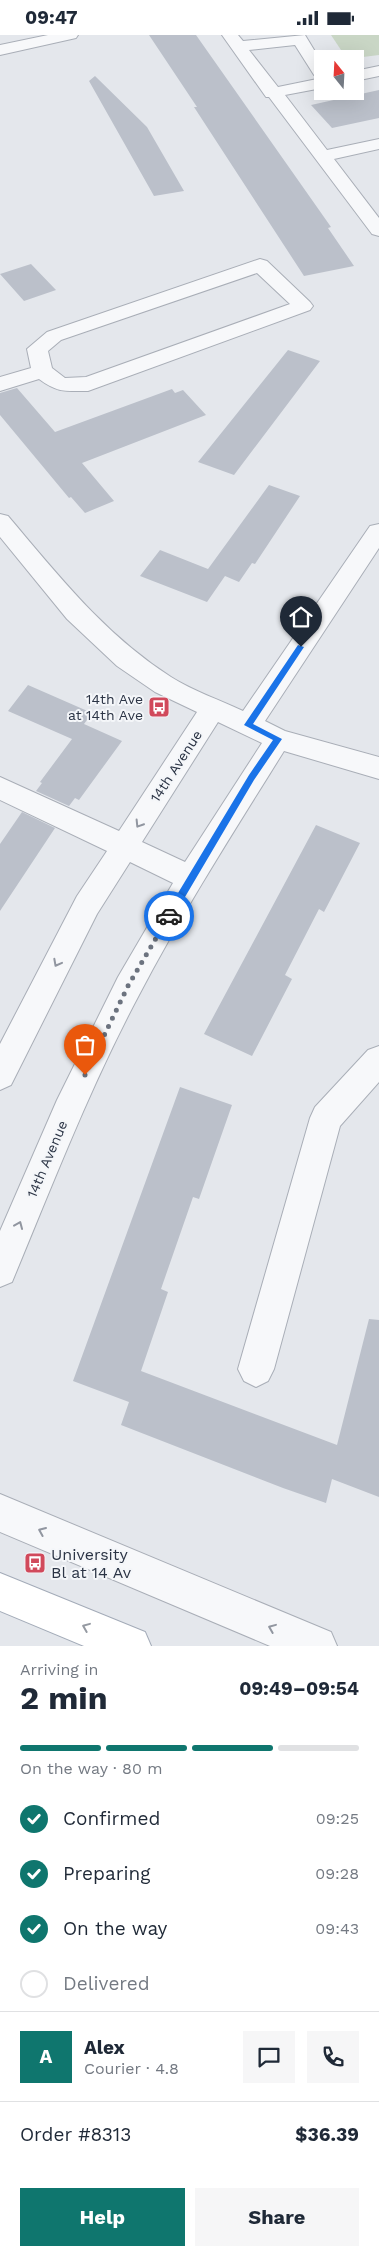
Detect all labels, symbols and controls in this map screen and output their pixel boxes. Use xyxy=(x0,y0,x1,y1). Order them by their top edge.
text: 09:47 xyxy=(25,6,78,29)
north arrow xyxy=(314,50,364,100)
map controls xyxy=(314,50,364,100)
pin xyxy=(280,596,322,647)
icon: home xyxy=(287,603,315,631)
place label: 14th Ave at 14th Ave xyxy=(68,691,143,723)
bus stop icon: 14th Ave at 14th Ave xyxy=(147,695,171,719)
street label: 14th Avenue xyxy=(147,727,205,805)
one-way arrow xyxy=(136,818,146,827)
courier xyxy=(144,891,194,941)
icon: car xyxy=(155,902,183,930)
one-way arrow xyxy=(53,958,63,967)
pin xyxy=(64,1024,106,1075)
icon: bag xyxy=(71,1031,99,1059)
street label: 14th Avenue xyxy=(24,1118,70,1200)
one-way arrow xyxy=(14,1222,24,1230)
one-way arrow xyxy=(38,1526,47,1537)
place label: University Bl at 14 Av xyxy=(51,1545,132,1582)
bus stop icon: University Bl at 14 Av xyxy=(23,1551,47,1575)
one-way arrow xyxy=(82,1623,91,1634)
one-way arrow xyxy=(268,1623,277,1634)
text: Arriving in xyxy=(20,1660,98,1679)
text: 09:49–09:54 xyxy=(239,1677,359,1700)
text: 2 min xyxy=(20,1679,108,1717)
text: On the way · 80 m xyxy=(20,1759,163,1778)
icon: check xyxy=(20,1805,48,1833)
text: Confirmed xyxy=(63,1807,160,1830)
text: 09:25 xyxy=(316,1809,359,1828)
icon: check xyxy=(20,1860,48,1888)
text: Preparing xyxy=(63,1862,150,1885)
text: 09:28 xyxy=(315,1864,359,1883)
icon: check xyxy=(20,1915,48,1943)
text: On the way xyxy=(63,1917,167,1940)
text: 09:43 xyxy=(315,1919,359,1938)
text: Delivered xyxy=(63,1972,150,1995)
button: chat xyxy=(243,2031,295,2083)
button: phone xyxy=(307,2031,359,2083)
text: Alex xyxy=(84,2036,125,2059)
text: A xyxy=(40,2045,52,2068)
text: Courier · 4.8 xyxy=(84,2059,179,2078)
text: Order #8313 xyxy=(20,2123,131,2146)
text: $36.39 xyxy=(295,2123,359,2146)
button: Help xyxy=(20,2188,185,2246)
button: Share xyxy=(195,2188,359,2246)

